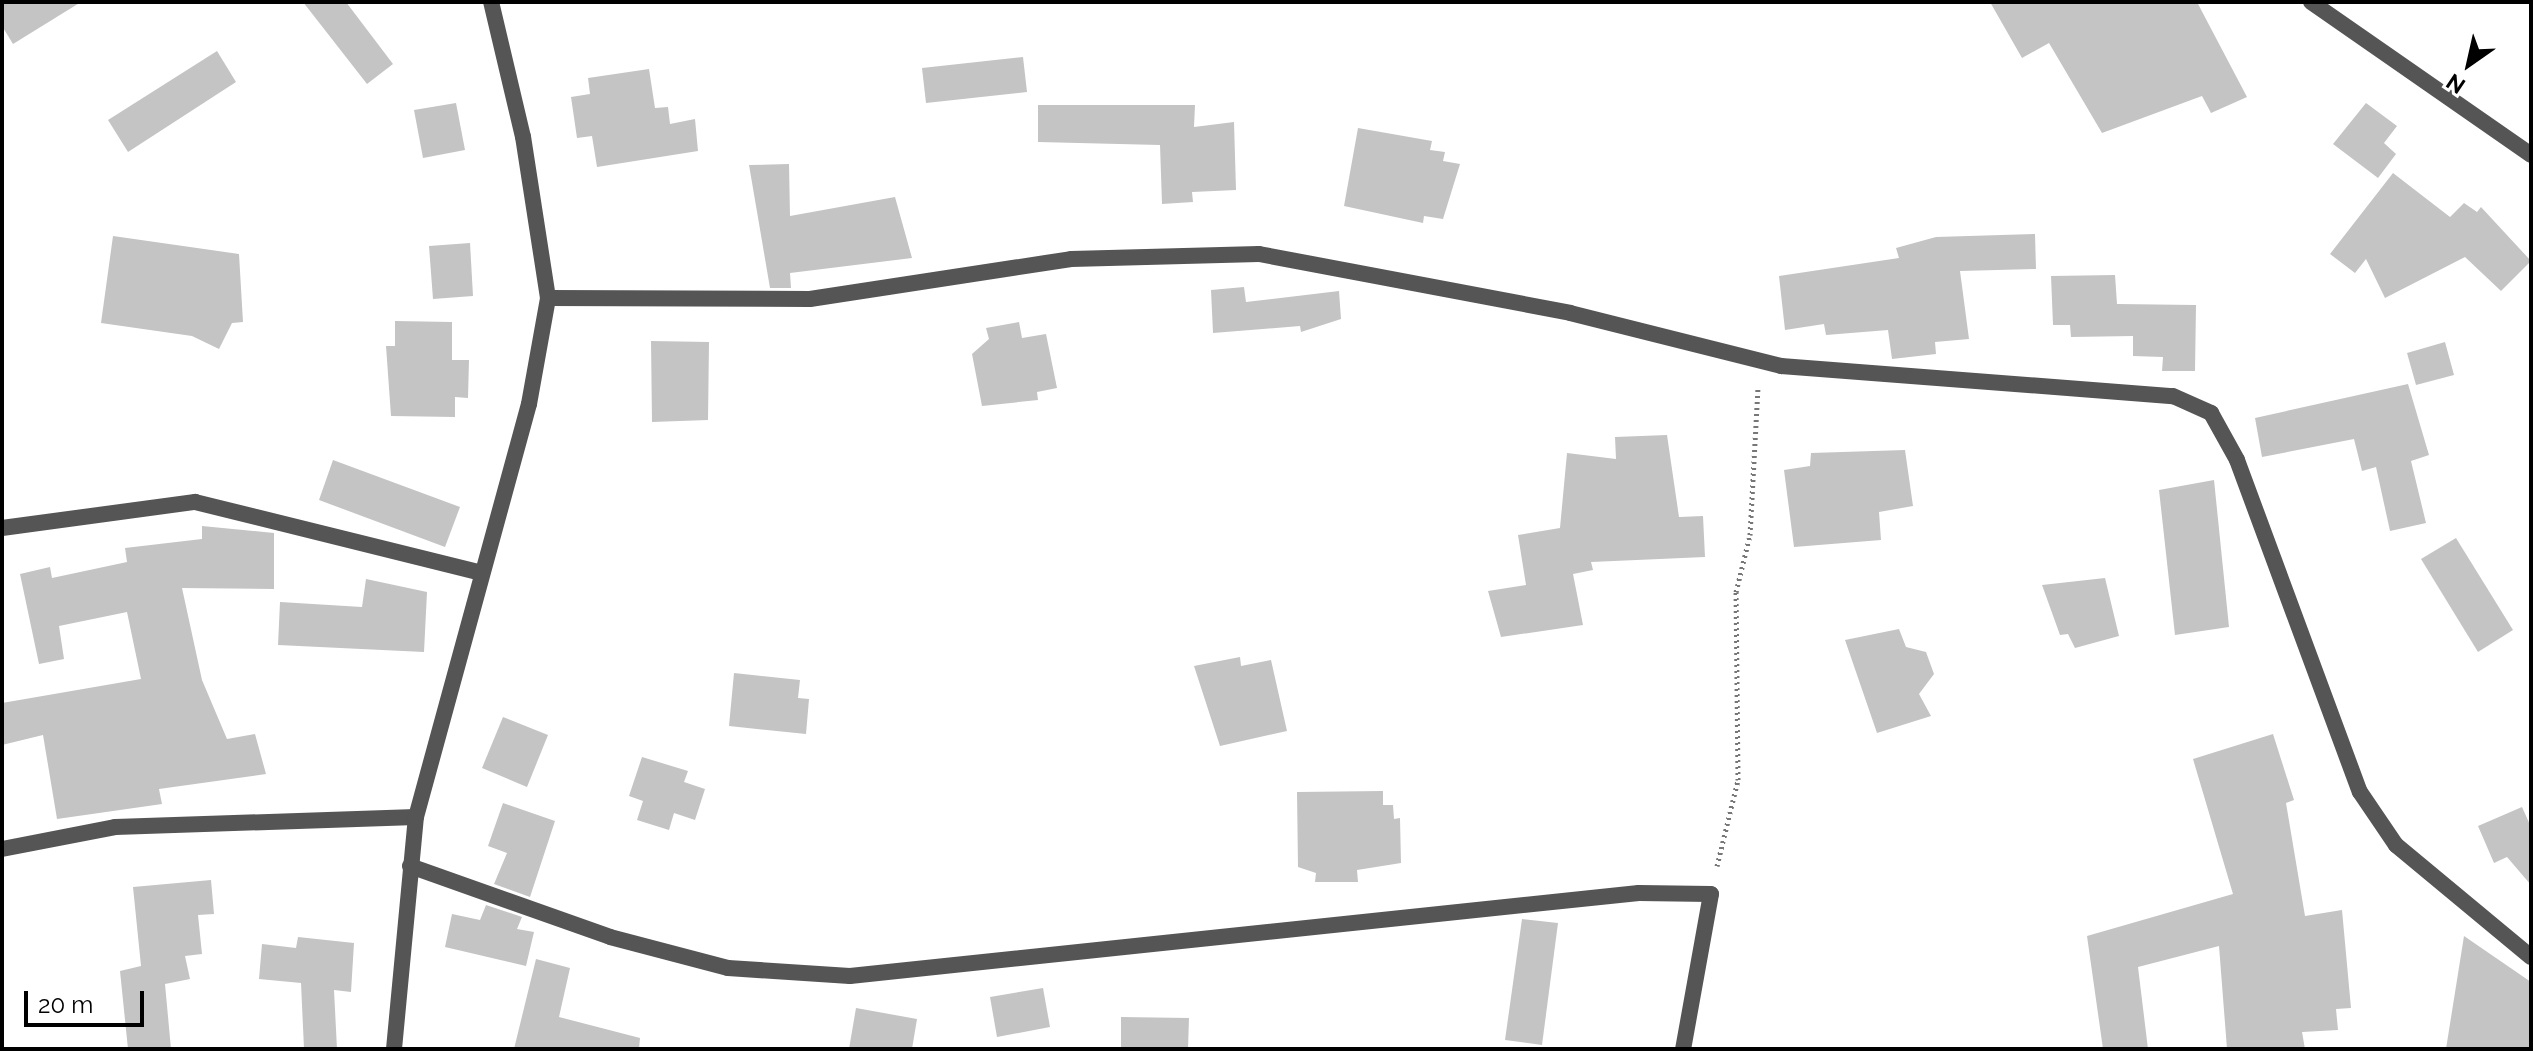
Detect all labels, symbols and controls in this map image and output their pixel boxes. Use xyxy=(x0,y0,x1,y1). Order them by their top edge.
north arrow xyxy=(2429,24,2509,104)
text: N xyxy=(2441,68,2470,99)
scale bar xyxy=(28,975,148,1025)
text: 20 m xyxy=(38,990,93,1019)

